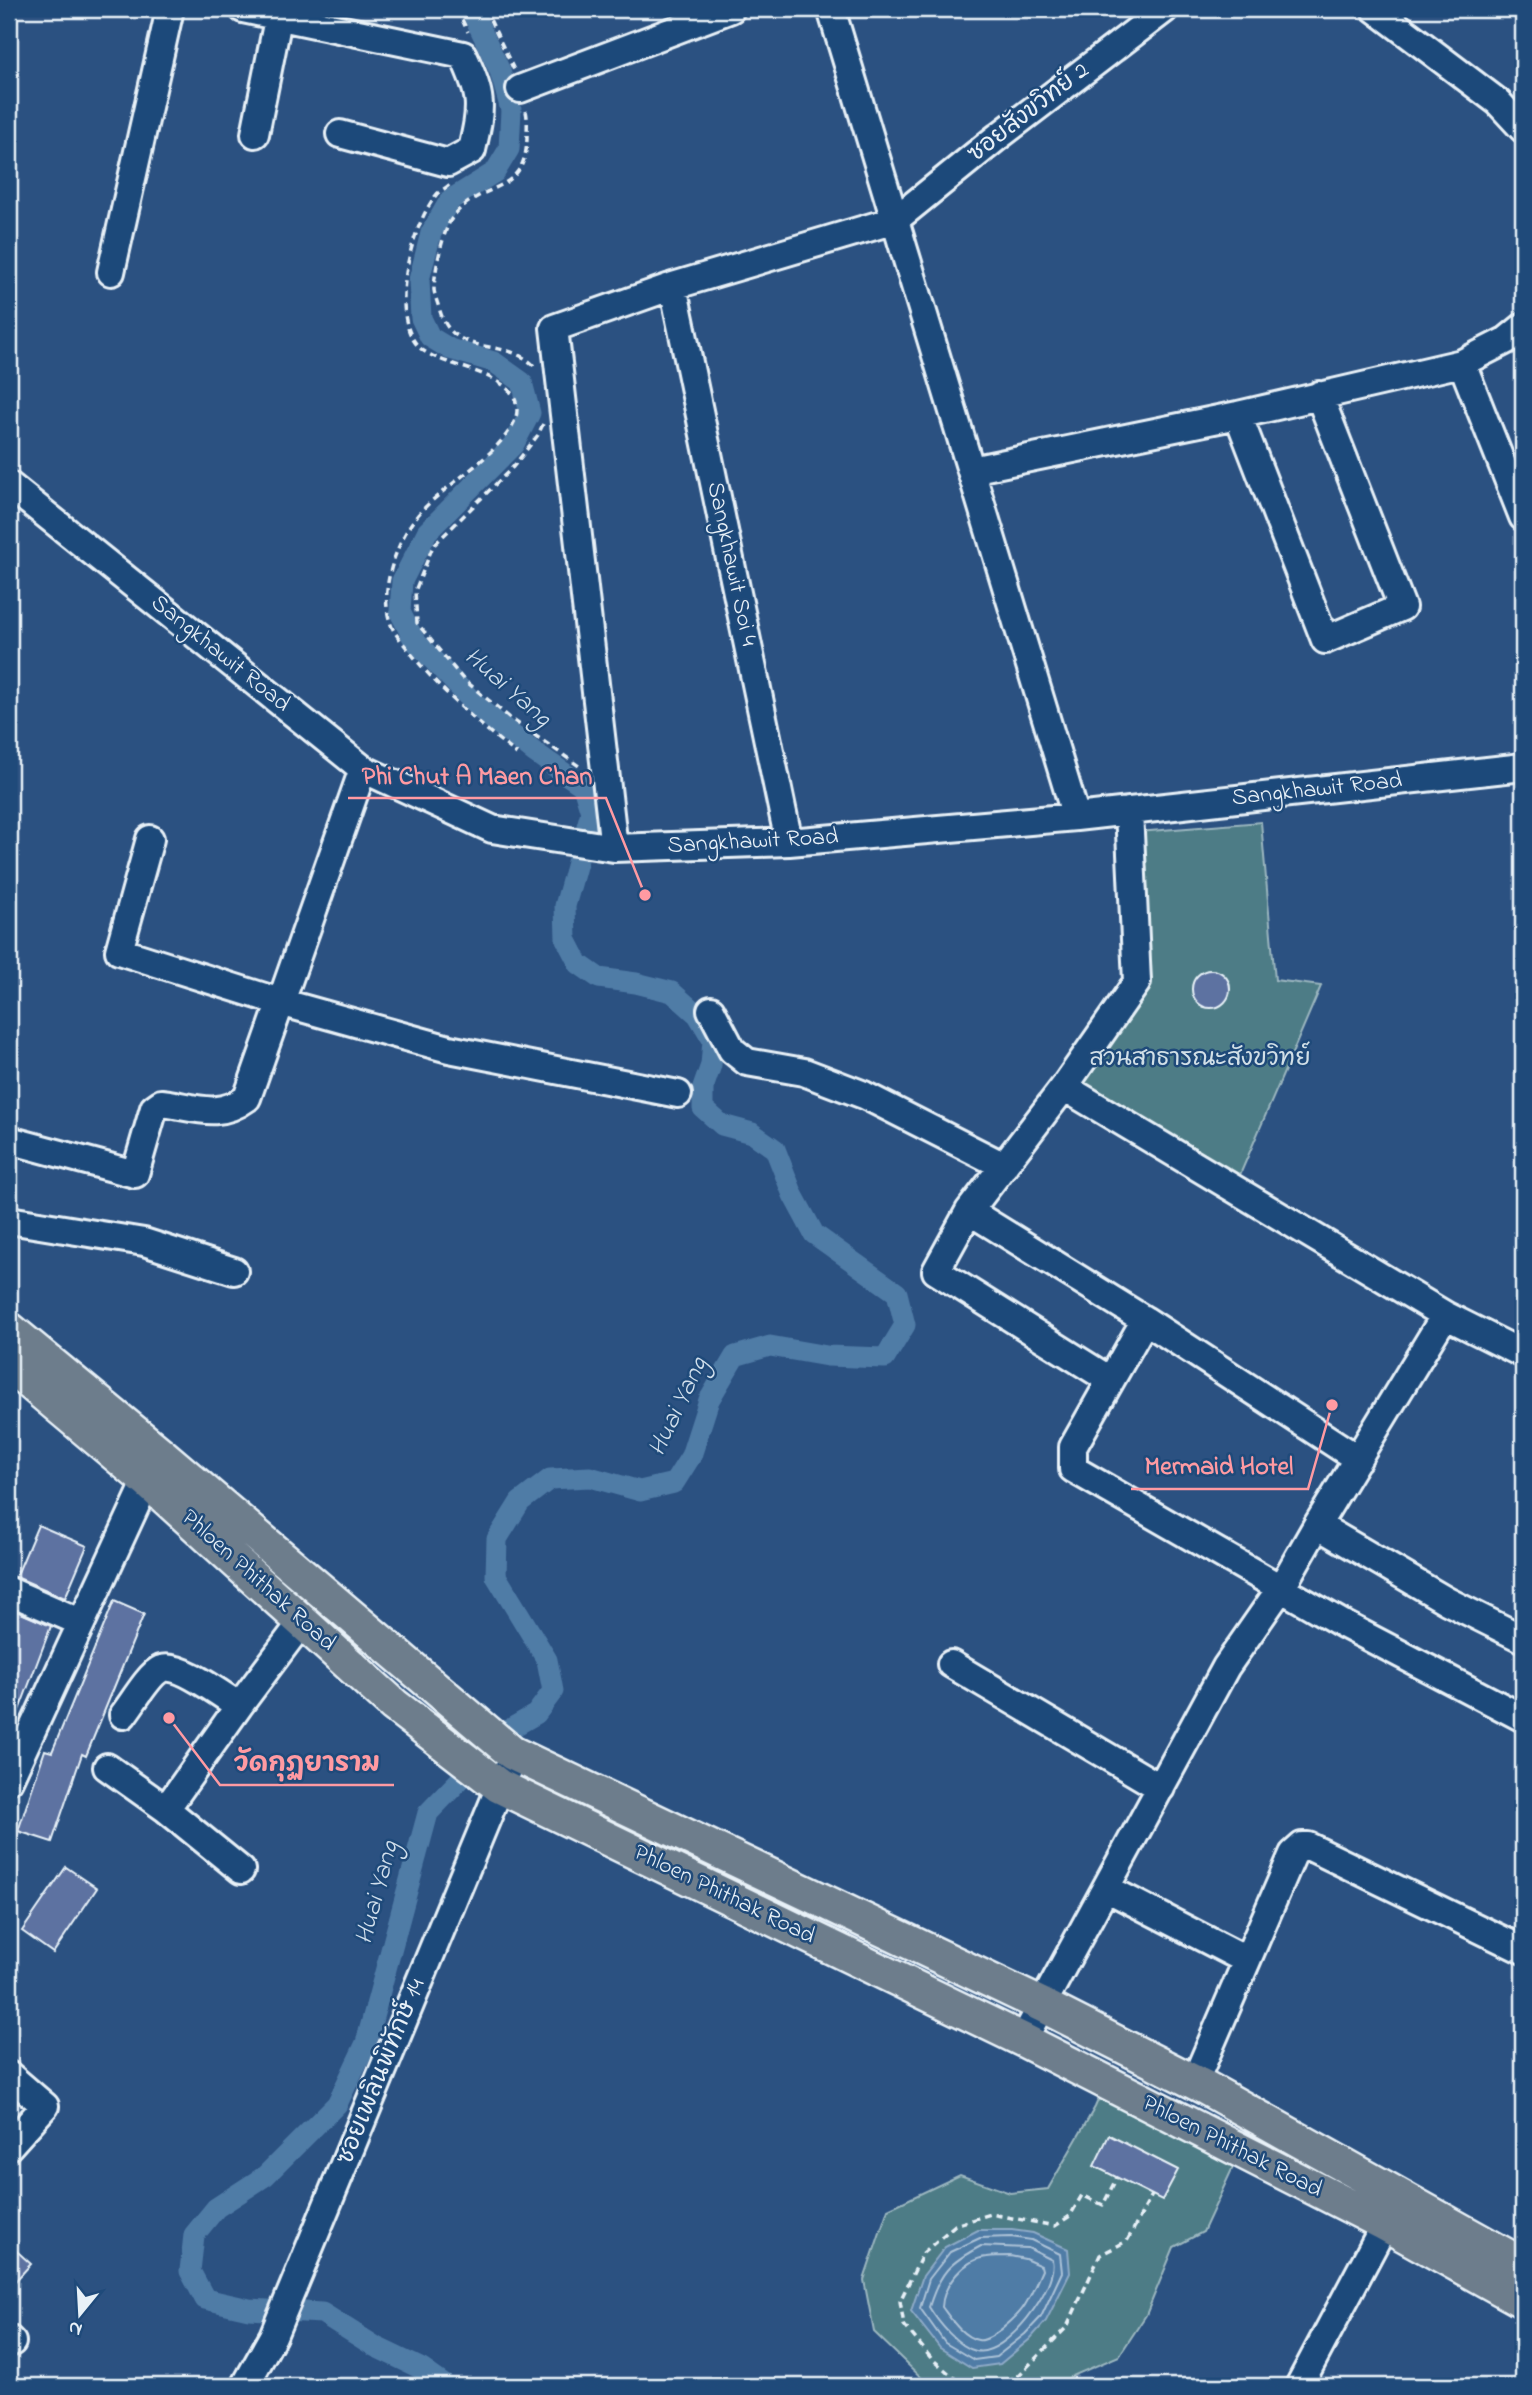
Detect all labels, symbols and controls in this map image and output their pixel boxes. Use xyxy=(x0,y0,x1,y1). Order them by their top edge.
street label: ซอยสังขวิทย์ 2 xyxy=(960,53,1097,172)
street label: Sangkhawit Soi 4 xyxy=(697,479,766,649)
street label: Sangkhawit Road xyxy=(142,587,298,722)
water label: Huai Yang xyxy=(455,639,560,738)
callout: Phi Chut A Maen Chan xyxy=(348,751,606,798)
text: Phi Chut A Maen Chan xyxy=(362,759,592,797)
street label: Sangkhawit Road xyxy=(1230,764,1404,816)
street label: Sangkhawit Road xyxy=(667,820,840,864)
park label: สวนสาธารณะสังขวิทย์ xyxy=(1089,1041,1311,1077)
water label: Huai Yang xyxy=(639,1350,719,1463)
callout: Mermaid Hotel xyxy=(1131,1442,1308,1489)
text: Mermaid Hotel xyxy=(1145,1449,1293,1487)
street label: Phloen Phithak Road xyxy=(173,1502,344,1661)
callout: วัดกุฏยาราม xyxy=(220,1738,394,1785)
text: วัดกุฏยาราม xyxy=(234,1746,380,1784)
water label: Huai Yang xyxy=(346,1836,410,1949)
street label: Phloen Phithak Road xyxy=(627,1836,821,1954)
street label: ซอยเพลินพิทักษ์ 14 xyxy=(328,1973,435,2170)
street label: Phloen Phithak Road xyxy=(1136,2086,1329,2208)
north arrow xyxy=(46,2280,116,2350)
text: N xyxy=(65,2313,86,2343)

